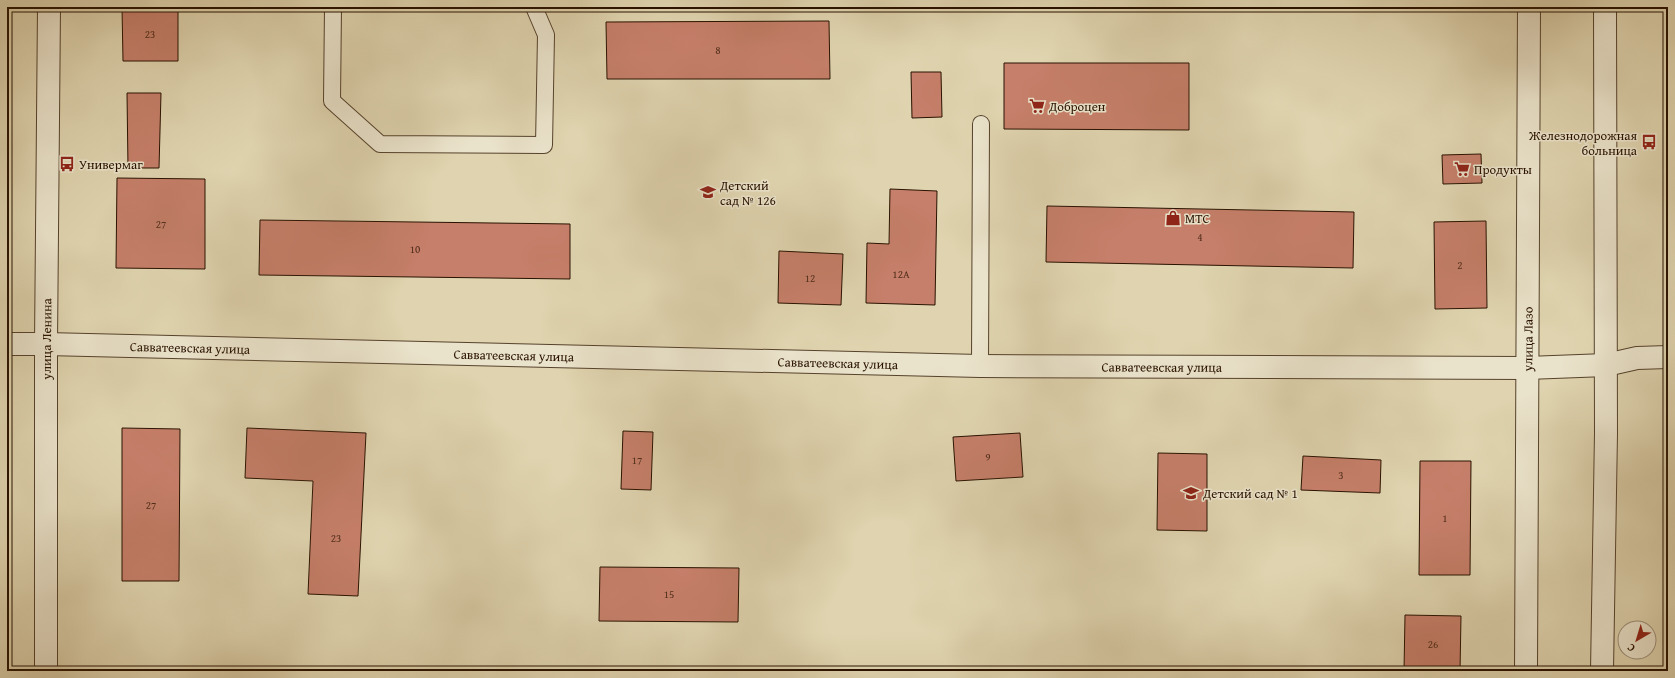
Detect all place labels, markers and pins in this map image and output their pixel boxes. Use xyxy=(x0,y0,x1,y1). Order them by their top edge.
supermarket icon: Доброцен xyxy=(1028,97,1046,115)
place label: Доброцен xyxy=(1048,97,1106,116)
place label: Железнодорожная больница xyxy=(1528,126,1638,160)
bus stop icon: Железнодорожная больница xyxy=(1640,133,1658,151)
bus stop icon: Универмаг xyxy=(58,155,76,173)
place label: Универмаг xyxy=(79,155,143,174)
supermarket icon: Продукты xyxy=(1453,160,1471,178)
place label: Продукты xyxy=(1474,160,1532,179)
place label: Детский сад № 126 xyxy=(719,176,776,210)
school or university icon: Детский сад № 126 xyxy=(699,183,717,201)
shop icon: МТС xyxy=(1164,209,1182,227)
place label: МТС xyxy=(1185,209,1210,228)
school or university icon: Детский сад № 1 xyxy=(1182,484,1200,502)
place label: Детский сад № 1 xyxy=(1202,484,1298,503)

